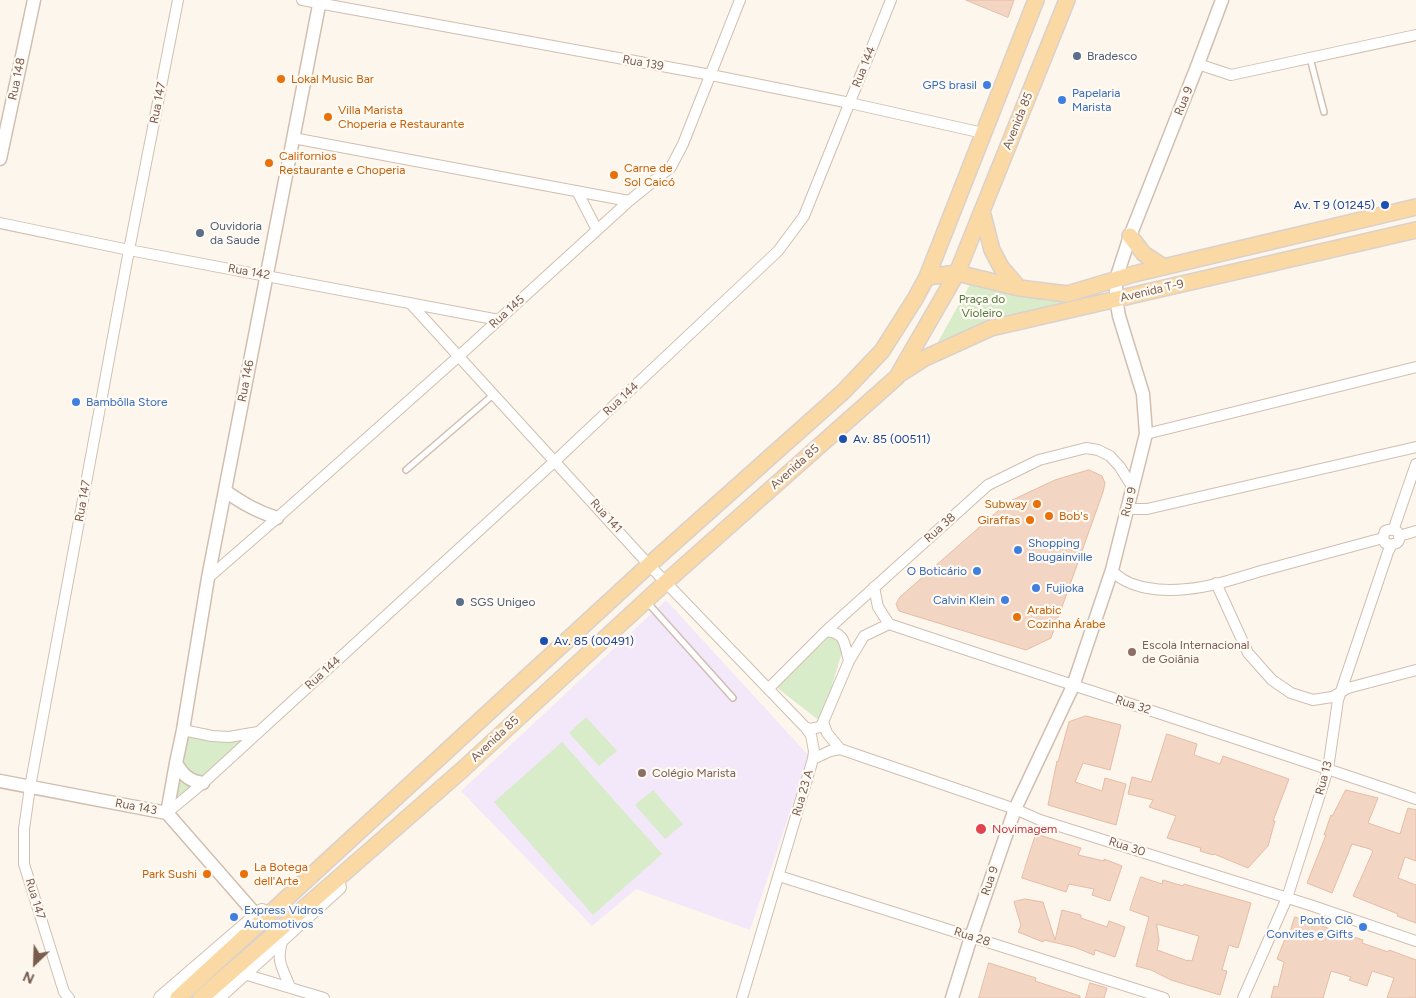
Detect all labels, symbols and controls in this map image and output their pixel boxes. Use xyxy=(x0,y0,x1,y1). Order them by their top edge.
street label: Rua 144 xyxy=(849,44,879,90)
place label: Bradesco xyxy=(1087,49,1137,63)
marker: Bradesco xyxy=(1071,50,1083,62)
street label: Rua 139 xyxy=(621,52,665,74)
street label: Rua 148 xyxy=(5,56,29,102)
place label: Lokal Music Bar xyxy=(291,72,374,86)
marker: Lokal Music Bar xyxy=(275,73,287,85)
place label: GPS brasil xyxy=(922,78,977,92)
marker: GPS brasil xyxy=(981,79,993,91)
street label: Rua 147 xyxy=(147,81,169,125)
street label: Rua 9 xyxy=(1172,84,1196,118)
place label: Papelaria Marista xyxy=(1072,86,1120,114)
street label: Avenida 85 xyxy=(1000,90,1036,152)
marker: Papelaria Marista xyxy=(1056,94,1068,106)
place label: Villa Marista Choperia e Restaurante xyxy=(338,103,464,131)
marker: Villa Marista Choperia e Restaurante xyxy=(322,111,334,123)
place label: Californios Restaurante e Choperia xyxy=(279,149,405,177)
marker: Californios Restaurante e Choperia xyxy=(263,157,275,169)
place label: Carne de Sol Caicó xyxy=(624,161,675,189)
marker: Carne de Sol Caicó xyxy=(608,169,620,181)
place label: Av. T 9 (01245) xyxy=(1294,198,1375,212)
marker: Av. T 9 (01245) xyxy=(1379,199,1391,211)
place label: Ouvidoria da Saude xyxy=(210,219,262,247)
marker: Ouvidoria da Saude xyxy=(194,227,206,239)
street label: Rua 142 xyxy=(227,261,271,283)
street label: Avenida T-9 xyxy=(1119,277,1185,305)
street label: Rua 145 xyxy=(486,292,528,332)
park label: Praça do Violeiro xyxy=(959,292,1005,320)
street label: Rua 146 xyxy=(235,359,257,403)
street label: Rua 144 xyxy=(600,379,642,419)
place label: Bambôlla Store xyxy=(86,395,167,409)
marker: Bambôlla Store xyxy=(70,396,82,408)
place label: Av. 85 (00511) xyxy=(853,432,931,446)
marker: Av. 85 (00511) xyxy=(837,433,849,445)
street label: Avenida 85 xyxy=(768,441,822,493)
street label: Rua 147 xyxy=(72,479,94,523)
street label: Rua 9 xyxy=(1118,486,1140,518)
street label: Rua 141 xyxy=(587,496,625,536)
place label: Subway xyxy=(984,497,1027,511)
marker: Subway xyxy=(1031,498,1043,510)
place label: Bob's xyxy=(1059,509,1088,523)
street label: Rua 38 xyxy=(921,510,959,546)
marker: Bob's xyxy=(1043,510,1055,522)
place label: Giraffas xyxy=(977,513,1020,527)
marker: Giraffas xyxy=(1024,514,1036,526)
place label: Shopping Bougainville xyxy=(1028,536,1092,564)
marker: Shopping Bougainville xyxy=(1012,544,1024,556)
place label: O Boticário xyxy=(907,564,967,578)
marker: O Boticário xyxy=(971,565,983,577)
place label: Fujioka xyxy=(1046,581,1084,595)
marker: Fujioka xyxy=(1030,582,1042,594)
place label: Calvin Klein xyxy=(933,593,995,607)
marker: Calvin Klein xyxy=(999,594,1011,606)
place label: SGS Unigeo xyxy=(470,595,535,609)
marker: SGS Unigeo xyxy=(454,596,466,608)
place label: Arabic Cozinha Árabe xyxy=(1027,603,1106,631)
marker: Arabic Cozinha Árabe xyxy=(1011,611,1023,623)
place label: Av. 85 (00491) xyxy=(554,634,634,648)
marker: Av. 85 (00491) xyxy=(538,635,550,647)
place label: Escola Internacional de Goiânia xyxy=(1142,638,1249,666)
marker: Escola Internacional de Goiânia xyxy=(1126,646,1138,658)
street label: Rua 144 xyxy=(302,653,344,693)
street label: Rua 32 xyxy=(1113,693,1153,717)
street label: Avenida 85 xyxy=(468,713,522,765)
street label: Rua 13 xyxy=(1313,759,1335,797)
place label: Colégio Marista xyxy=(652,766,736,780)
marker: Colégio Marista xyxy=(636,767,648,779)
street label: Rua 23 A xyxy=(790,768,816,818)
street label: Rua 143 xyxy=(114,796,158,818)
marker: Novimagem xyxy=(974,822,988,836)
place label: Novimagem xyxy=(992,822,1057,836)
street label: Rua 30 xyxy=(1107,834,1147,860)
place label: La Botega dell'Arte xyxy=(254,860,308,888)
street label: Rua 9 xyxy=(978,864,1002,898)
place label: Park Sushi xyxy=(142,867,197,881)
marker: Park Sushi xyxy=(201,868,213,880)
marker: La Botega dell'Arte xyxy=(238,868,250,880)
street label: Rua 147 xyxy=(22,877,48,921)
place label: Express Vidros Automotivos xyxy=(244,903,323,931)
marker: Express Vidros Automotivos xyxy=(228,911,240,923)
place label: Ponto Clô Convites e Gifts xyxy=(1266,913,1353,941)
marker: Ponto Clô Convites e Gifts xyxy=(1357,921,1369,933)
street label: Rua 28 xyxy=(952,924,992,950)
north arrow xyxy=(10,938,60,988)
text: N xyxy=(20,967,37,987)

